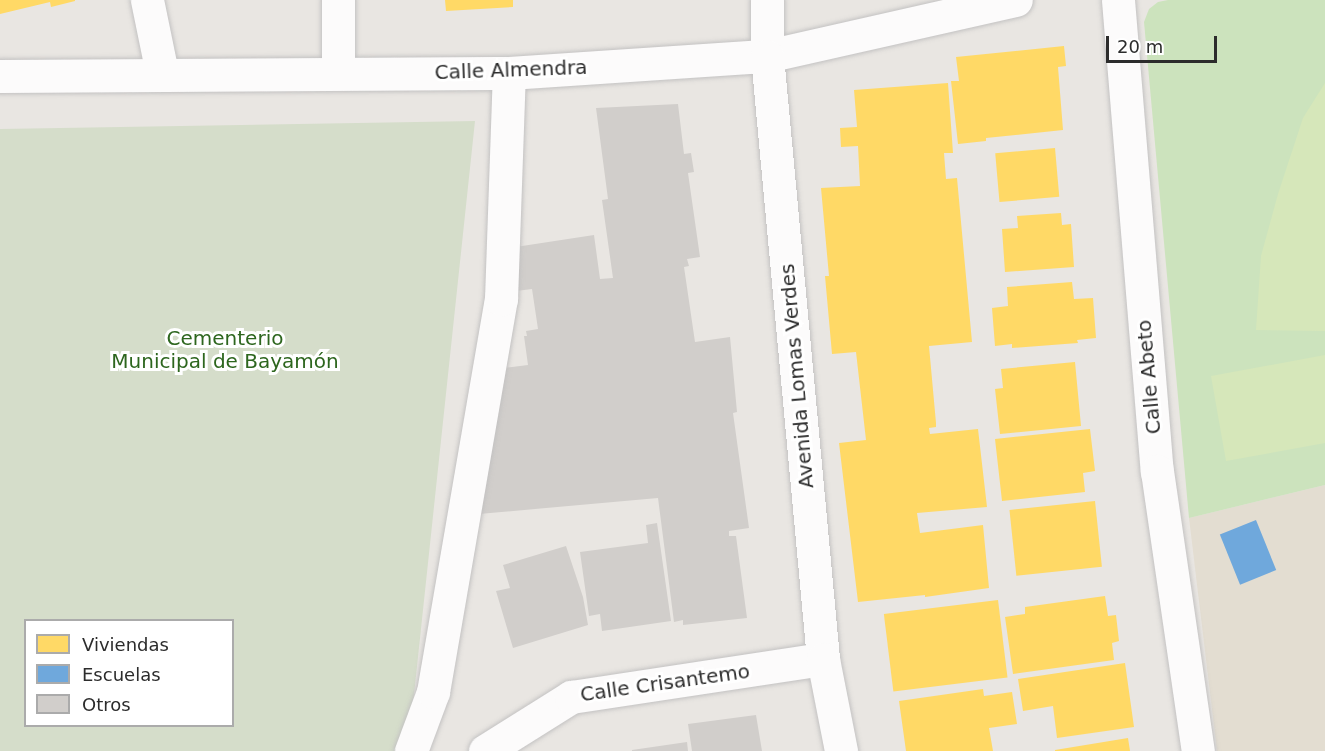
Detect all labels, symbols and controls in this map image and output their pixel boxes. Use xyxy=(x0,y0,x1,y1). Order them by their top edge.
scale bar xyxy=(1109,24,1220,62)
text: 20 m xyxy=(1117,36,1163,57)
street label: Calle Almendra xyxy=(434,55,588,85)
street label: Avenida Lomas Verdes xyxy=(775,263,819,489)
street label: Calle Abeto xyxy=(1132,319,1166,435)
park label: Cementerio Municipal de Bayamón xyxy=(111,327,339,374)
legend xyxy=(24,619,234,727)
text: Viviendas xyxy=(82,634,169,655)
street label: Calle Crisantemo xyxy=(579,659,751,707)
text: Escuelas xyxy=(82,664,161,685)
text: Otros xyxy=(82,694,131,715)

